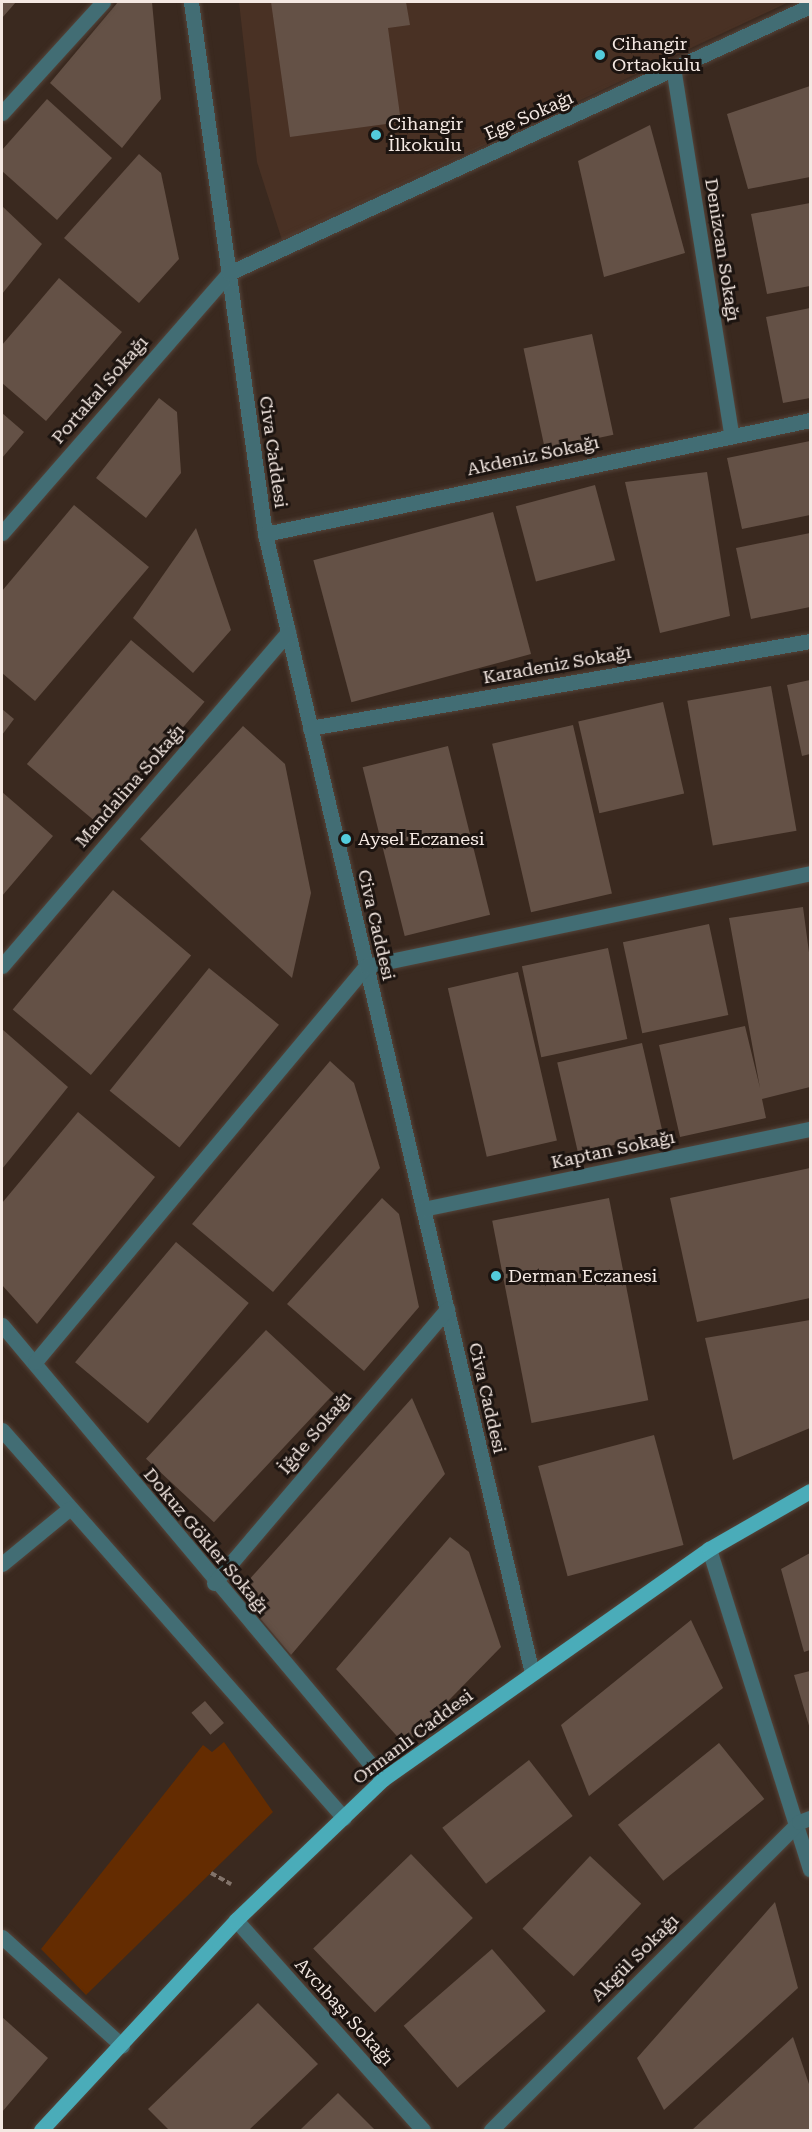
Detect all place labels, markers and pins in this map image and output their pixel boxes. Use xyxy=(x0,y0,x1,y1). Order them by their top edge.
place label: Cihangir Ortaokulu xyxy=(612,34,700,76)
marker: Cihangir Ortaokulu xyxy=(593,48,607,62)
place label: Cihangir İlkokulu xyxy=(388,114,463,156)
marker: Cihangir İlkokulu xyxy=(369,128,383,142)
place label: Aysel Eczanesi xyxy=(358,828,484,850)
marker: Aysel Eczanesi xyxy=(339,832,353,846)
place label: Derman Eczanesi xyxy=(508,1265,657,1287)
marker: Derman Eczanesi xyxy=(489,1269,503,1283)

